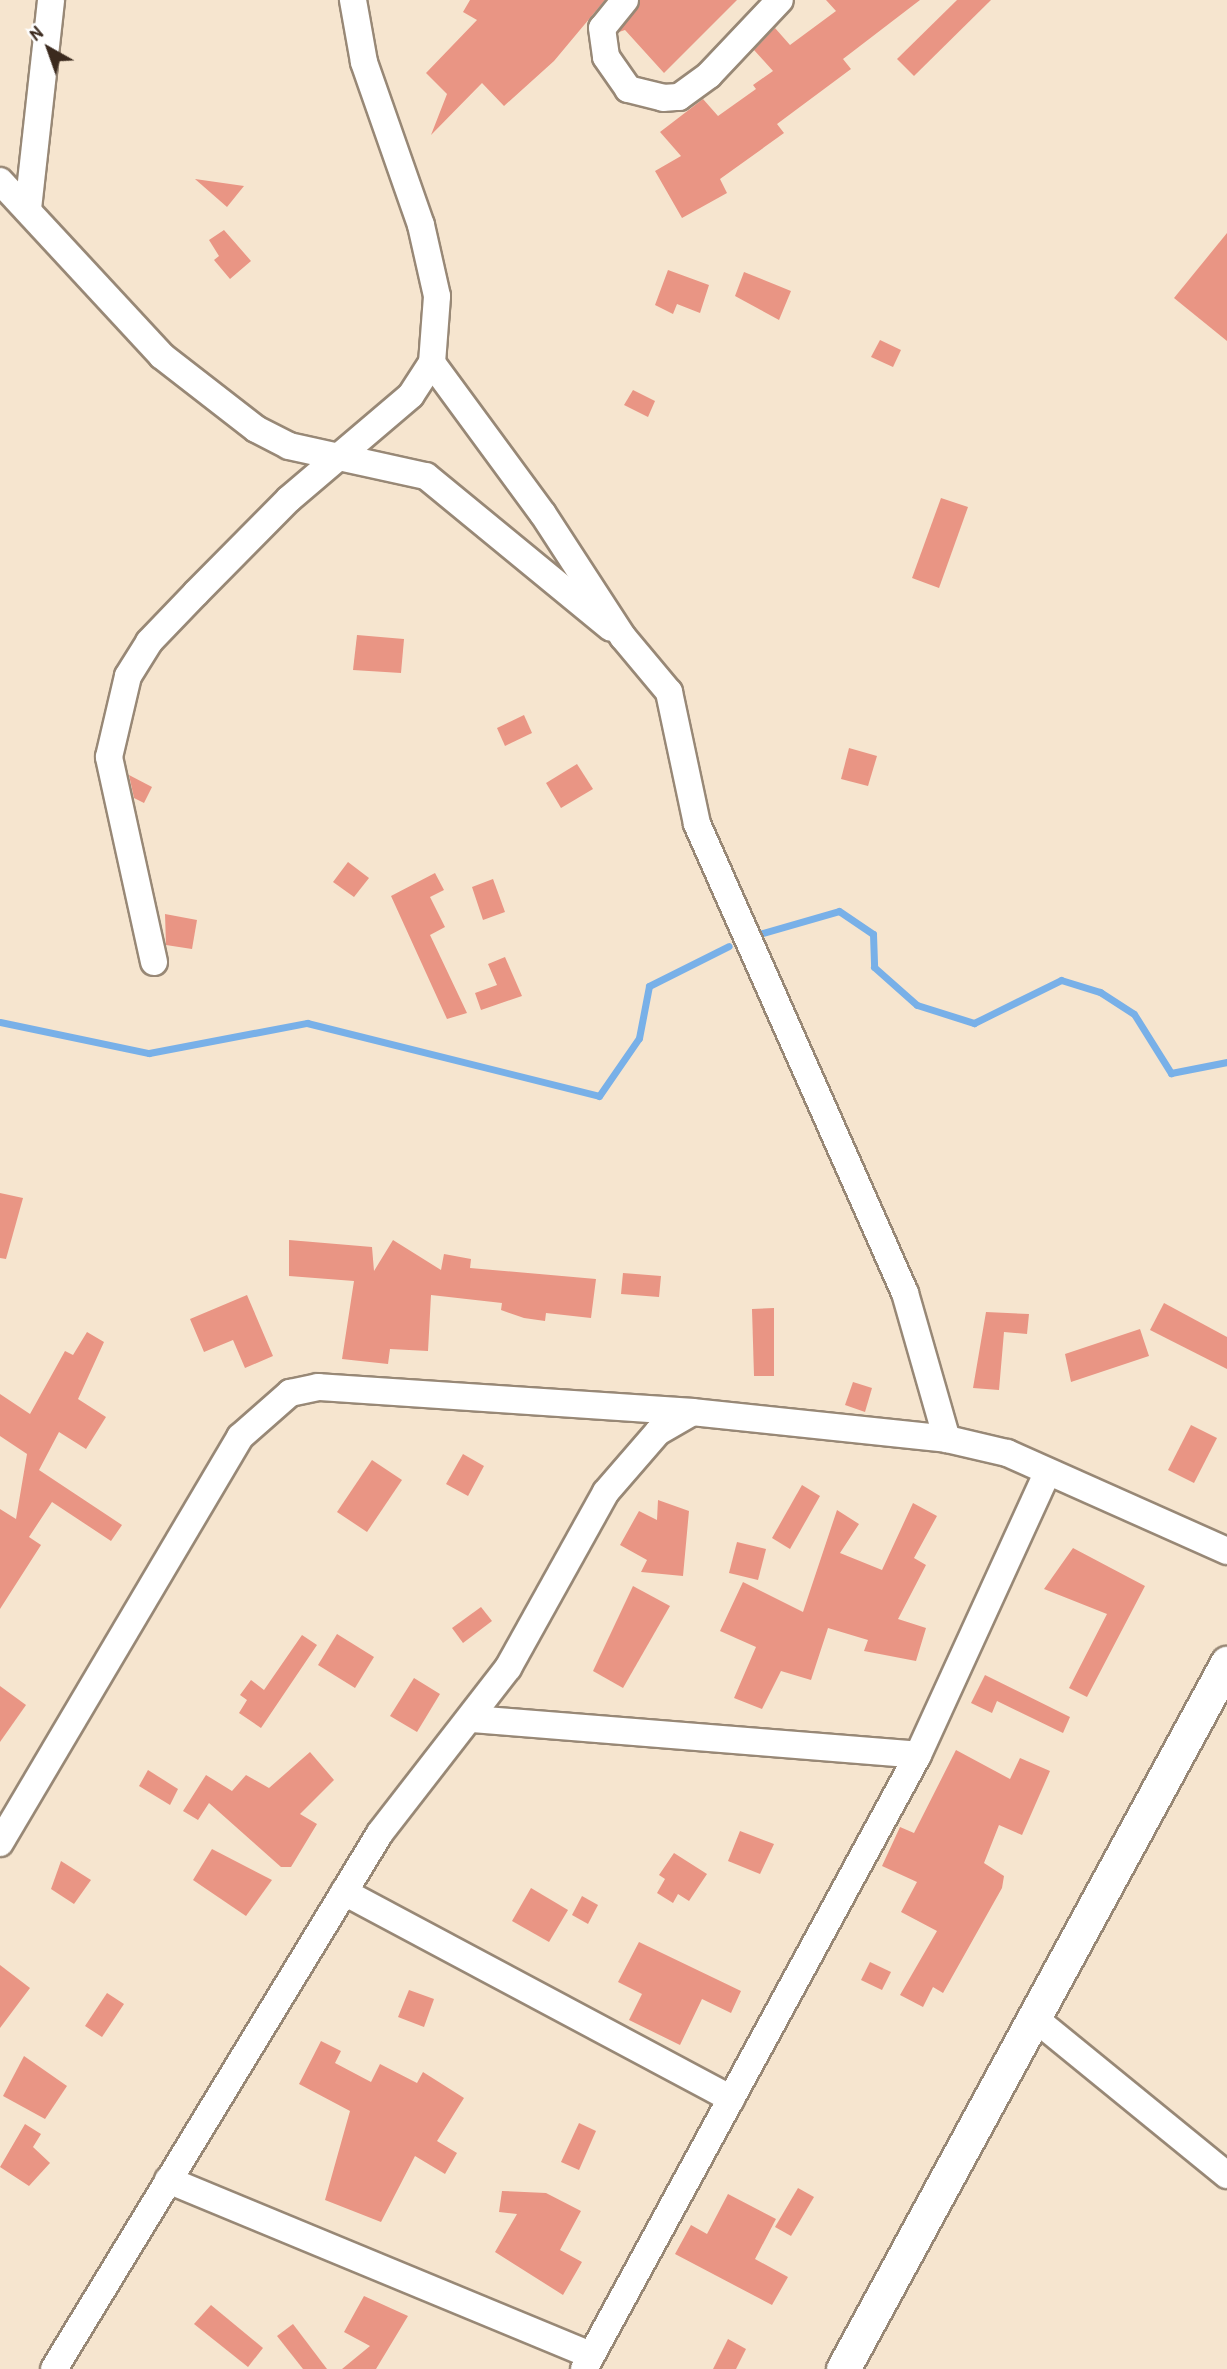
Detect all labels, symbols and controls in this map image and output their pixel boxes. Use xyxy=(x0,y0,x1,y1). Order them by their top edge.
north arrow xyxy=(14,14,84,84)
text: N xyxy=(23,20,48,46)

